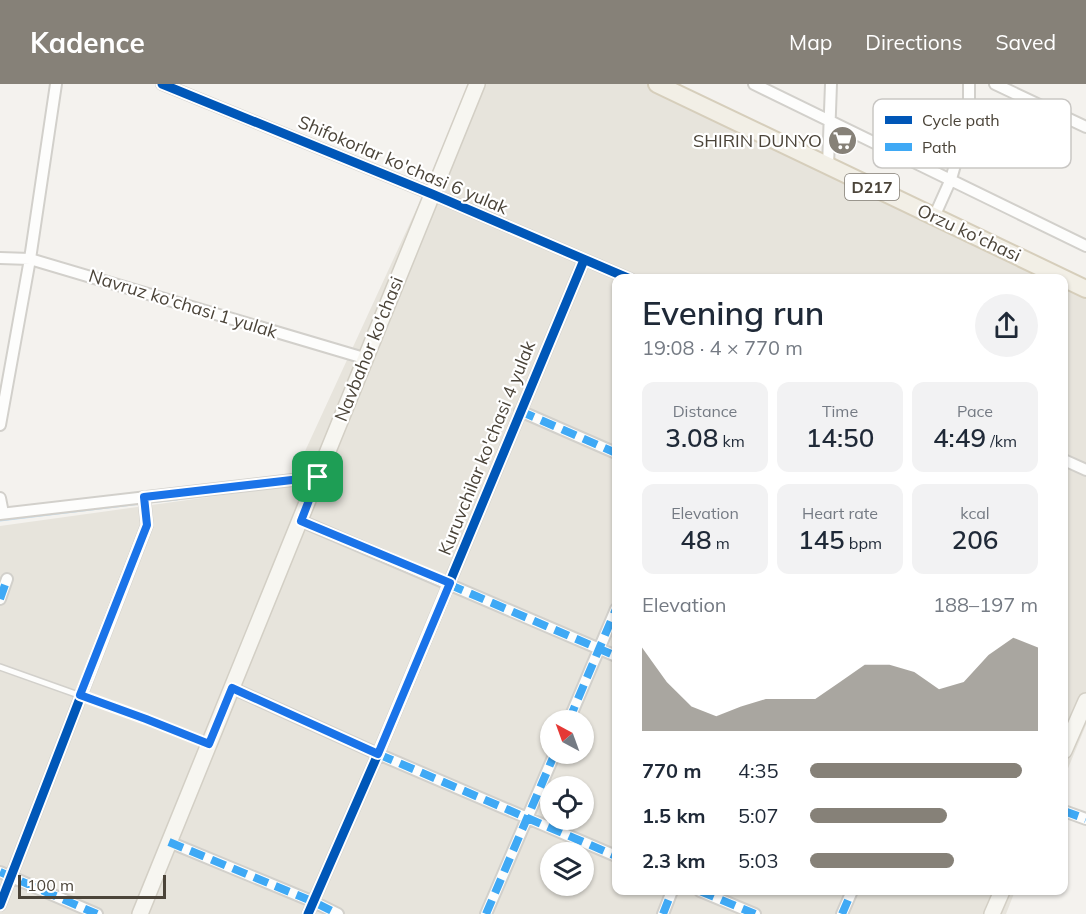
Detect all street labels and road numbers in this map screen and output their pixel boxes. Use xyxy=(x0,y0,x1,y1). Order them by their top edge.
street label: Shifokorlar ko'chasi 6 yulak xyxy=(295,110,512,219)
road number: D217 xyxy=(845,174,899,200)
street label: Orzu ko'chasi xyxy=(914,199,1025,267)
street label: Navruz ko'chasi 1 yulak xyxy=(86,264,281,343)
street label: Navbahor ko'chasi xyxy=(329,273,408,425)
street label: Kuruvchilar ko'chasi 4 yulak xyxy=(433,337,540,558)

